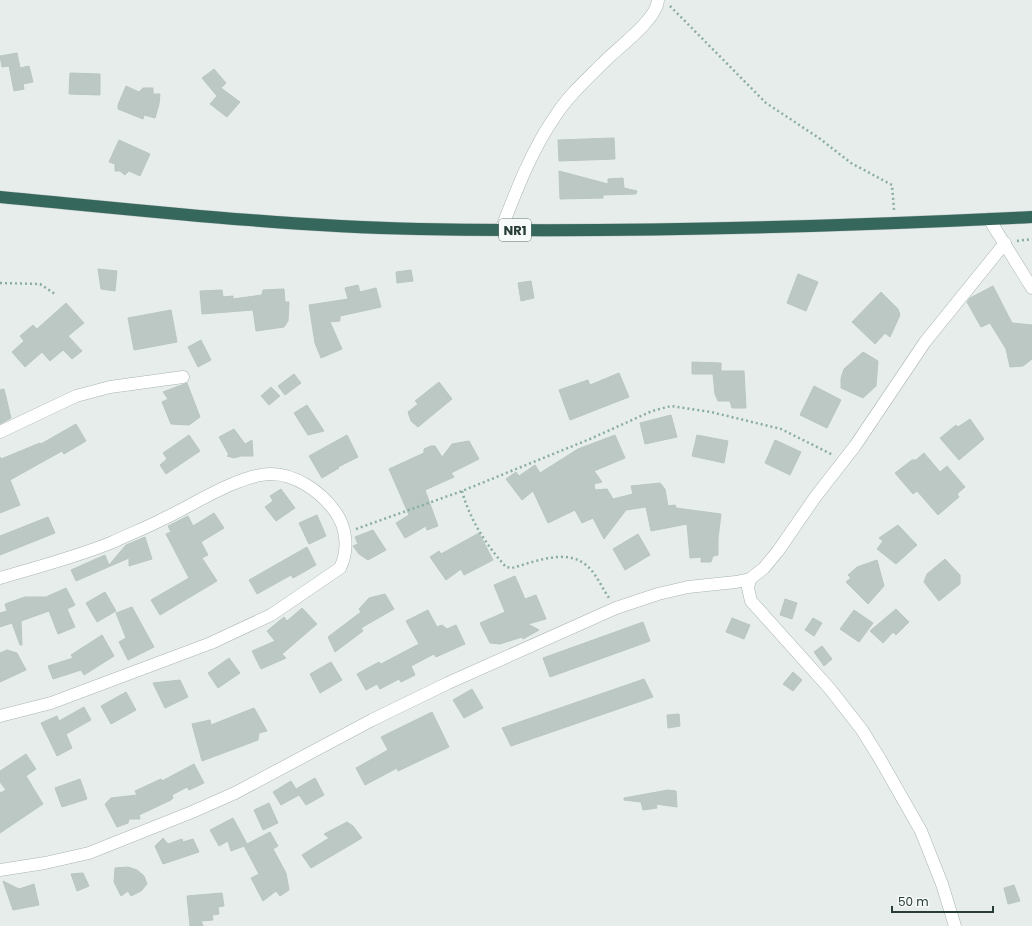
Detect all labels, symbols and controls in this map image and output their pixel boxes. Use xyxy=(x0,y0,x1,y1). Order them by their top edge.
road number: NR1 xyxy=(499,219,531,241)
scale bar xyxy=(892,888,993,914)
text: 50 m xyxy=(898,893,929,910)

